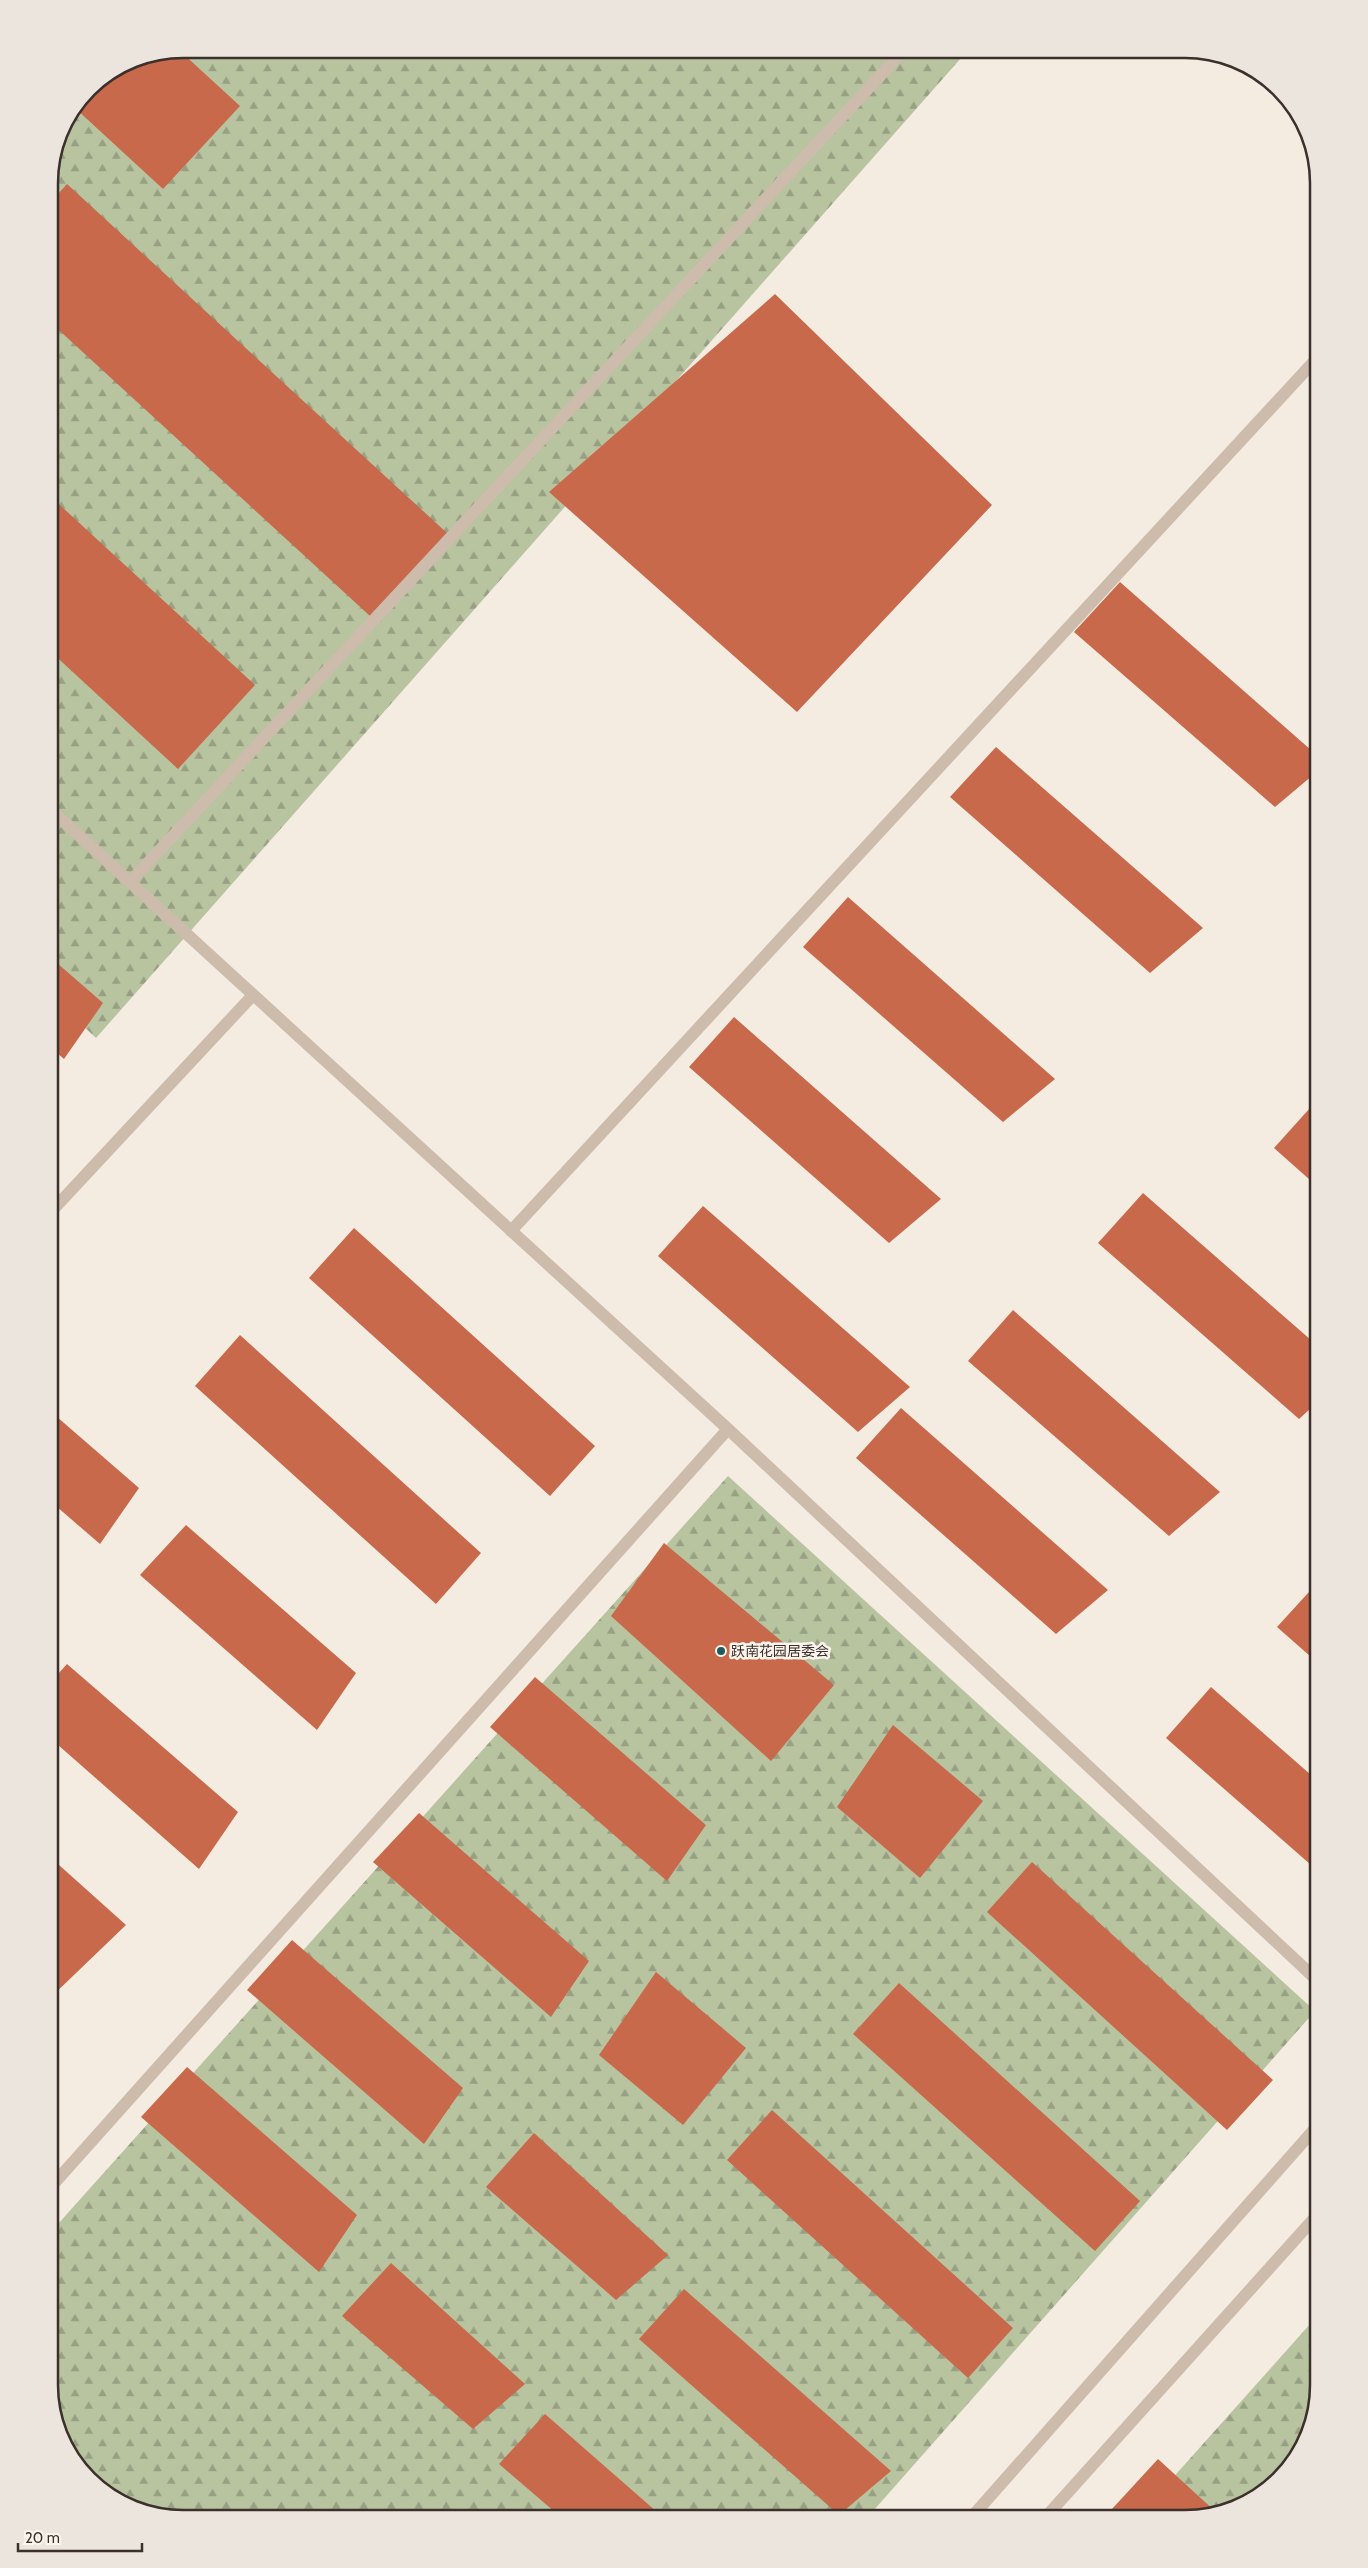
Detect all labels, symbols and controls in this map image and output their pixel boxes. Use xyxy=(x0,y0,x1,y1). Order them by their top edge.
place label: 跃南花园居委会 xyxy=(731,1642,829,1660)
marker: 跃南花园居委会 xyxy=(715,1645,727,1657)
scale bar xyxy=(18,2520,141,2552)
text: 20 m xyxy=(25,2529,60,2547)

